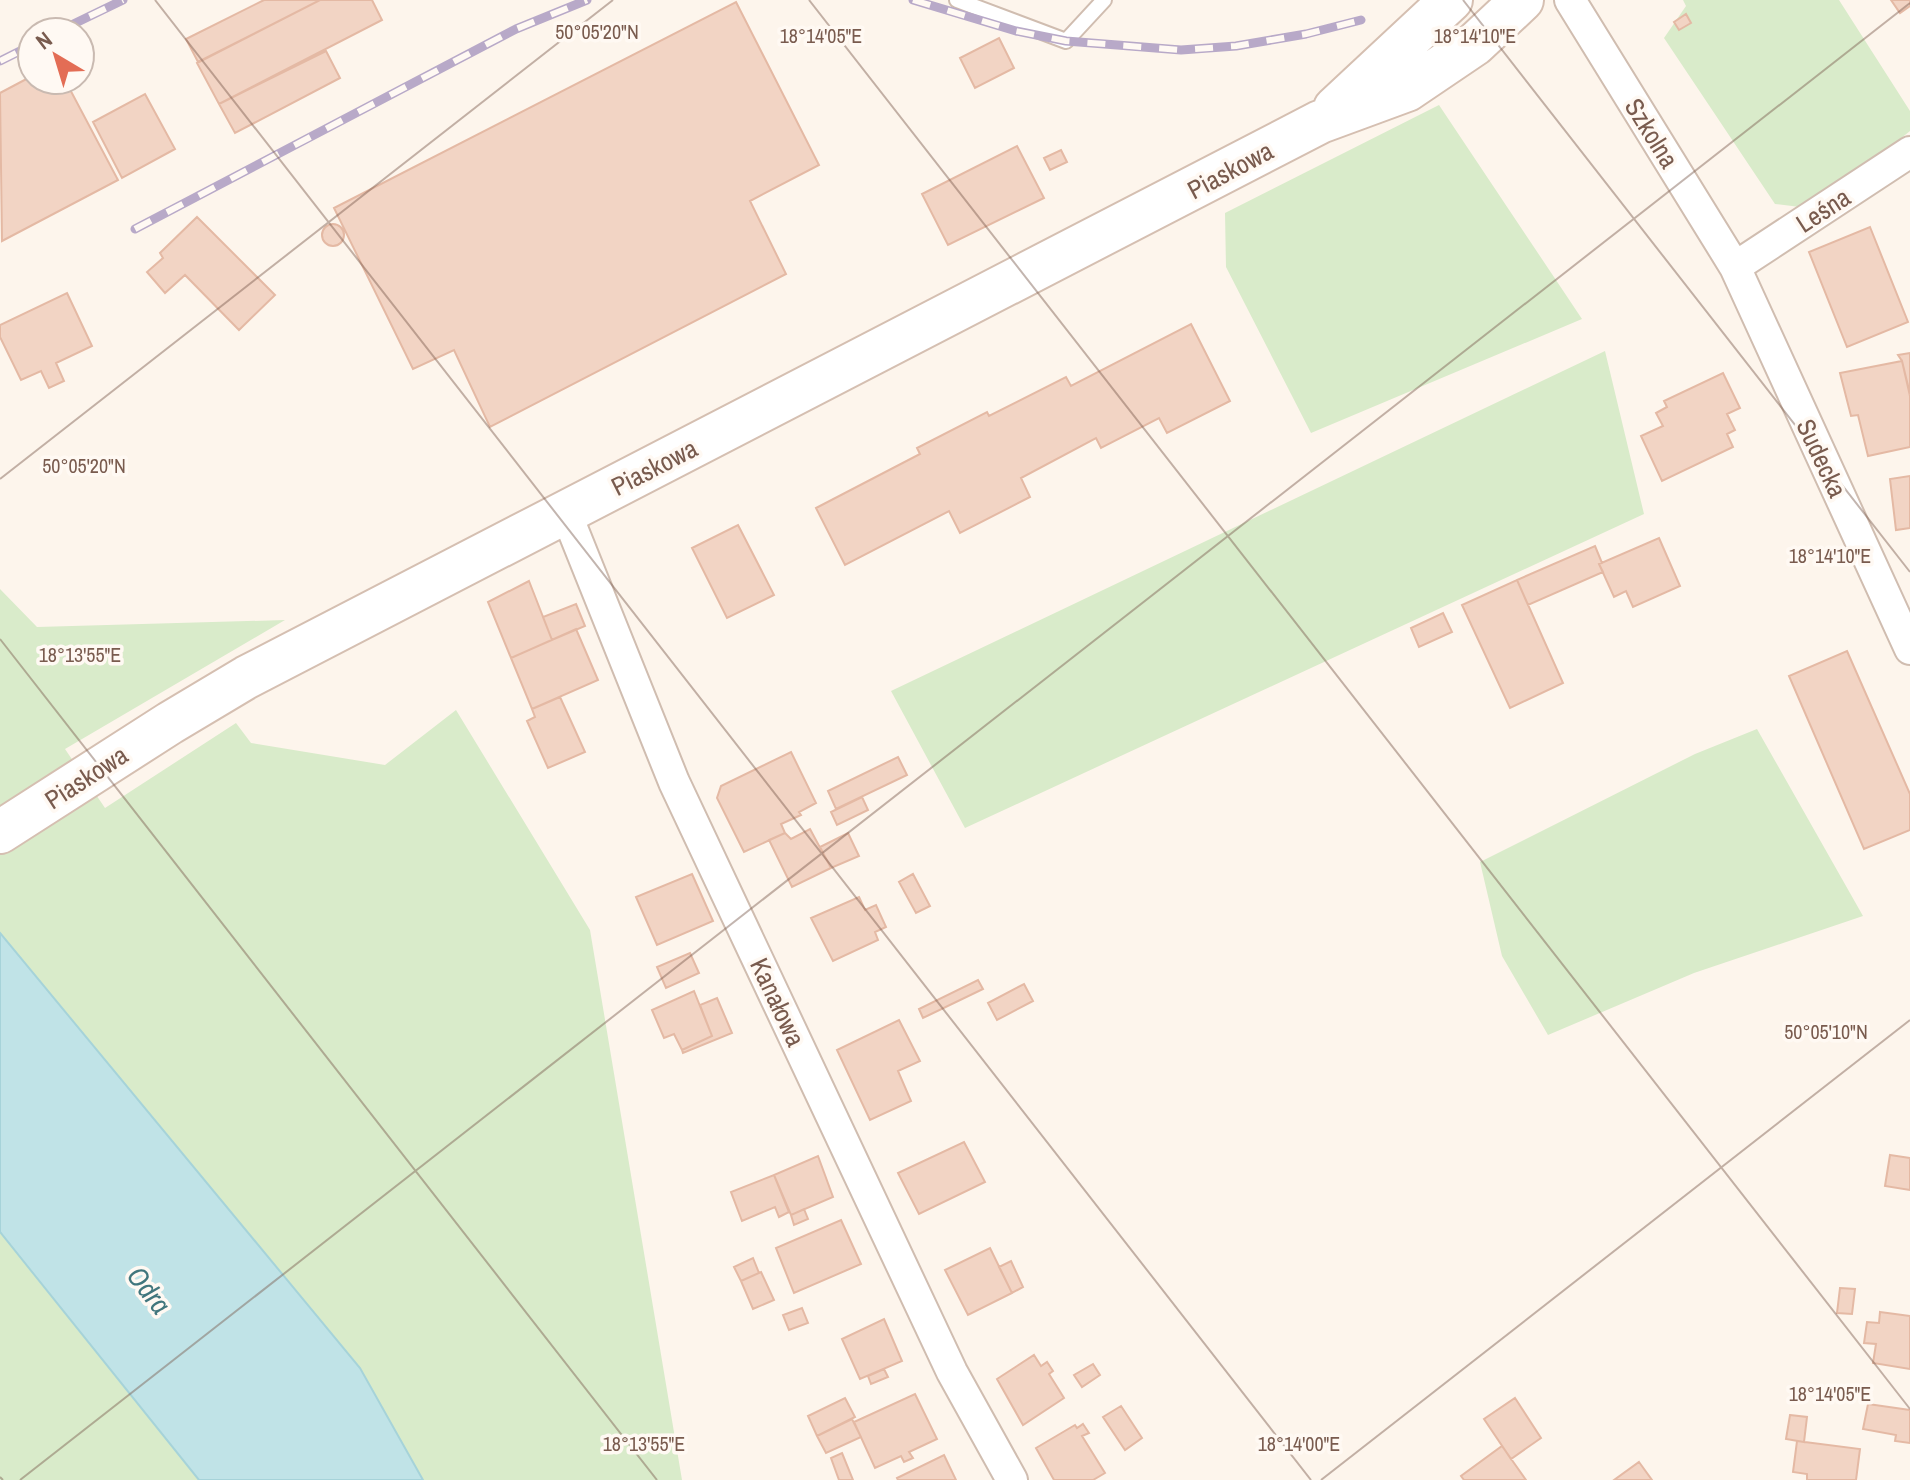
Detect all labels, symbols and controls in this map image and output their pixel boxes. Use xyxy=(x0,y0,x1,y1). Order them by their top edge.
north arrow xyxy=(16,16,96,96)
text: 50°05'20"N xyxy=(555,18,639,45)
text: 18°14'05"E xyxy=(780,22,862,49)
text: 18°14'10"E xyxy=(1434,22,1516,49)
text: N xyxy=(29,24,58,56)
street label: Szkolna xyxy=(1617,92,1687,175)
street label: Piaskowa xyxy=(1181,133,1279,207)
street label: Leśna xyxy=(1789,179,1857,240)
street label: Sudecka xyxy=(1789,413,1855,503)
street label: Piaskowa xyxy=(605,430,703,504)
text: 50°05'20"N xyxy=(42,452,126,479)
text: 18°14'10"E xyxy=(1789,542,1871,569)
text: 18°13'55"E xyxy=(39,641,121,668)
street label: Piaskowa xyxy=(38,737,134,817)
street label: Kanałowa xyxy=(742,952,814,1052)
text: 50°05'10"N xyxy=(1784,1018,1868,1045)
water label: Odra xyxy=(118,1258,180,1322)
text: 18°14'05"E xyxy=(1789,1380,1871,1407)
text: 18°13'55"E xyxy=(603,1430,685,1457)
text: 18°14'00"E xyxy=(1258,1430,1340,1457)

